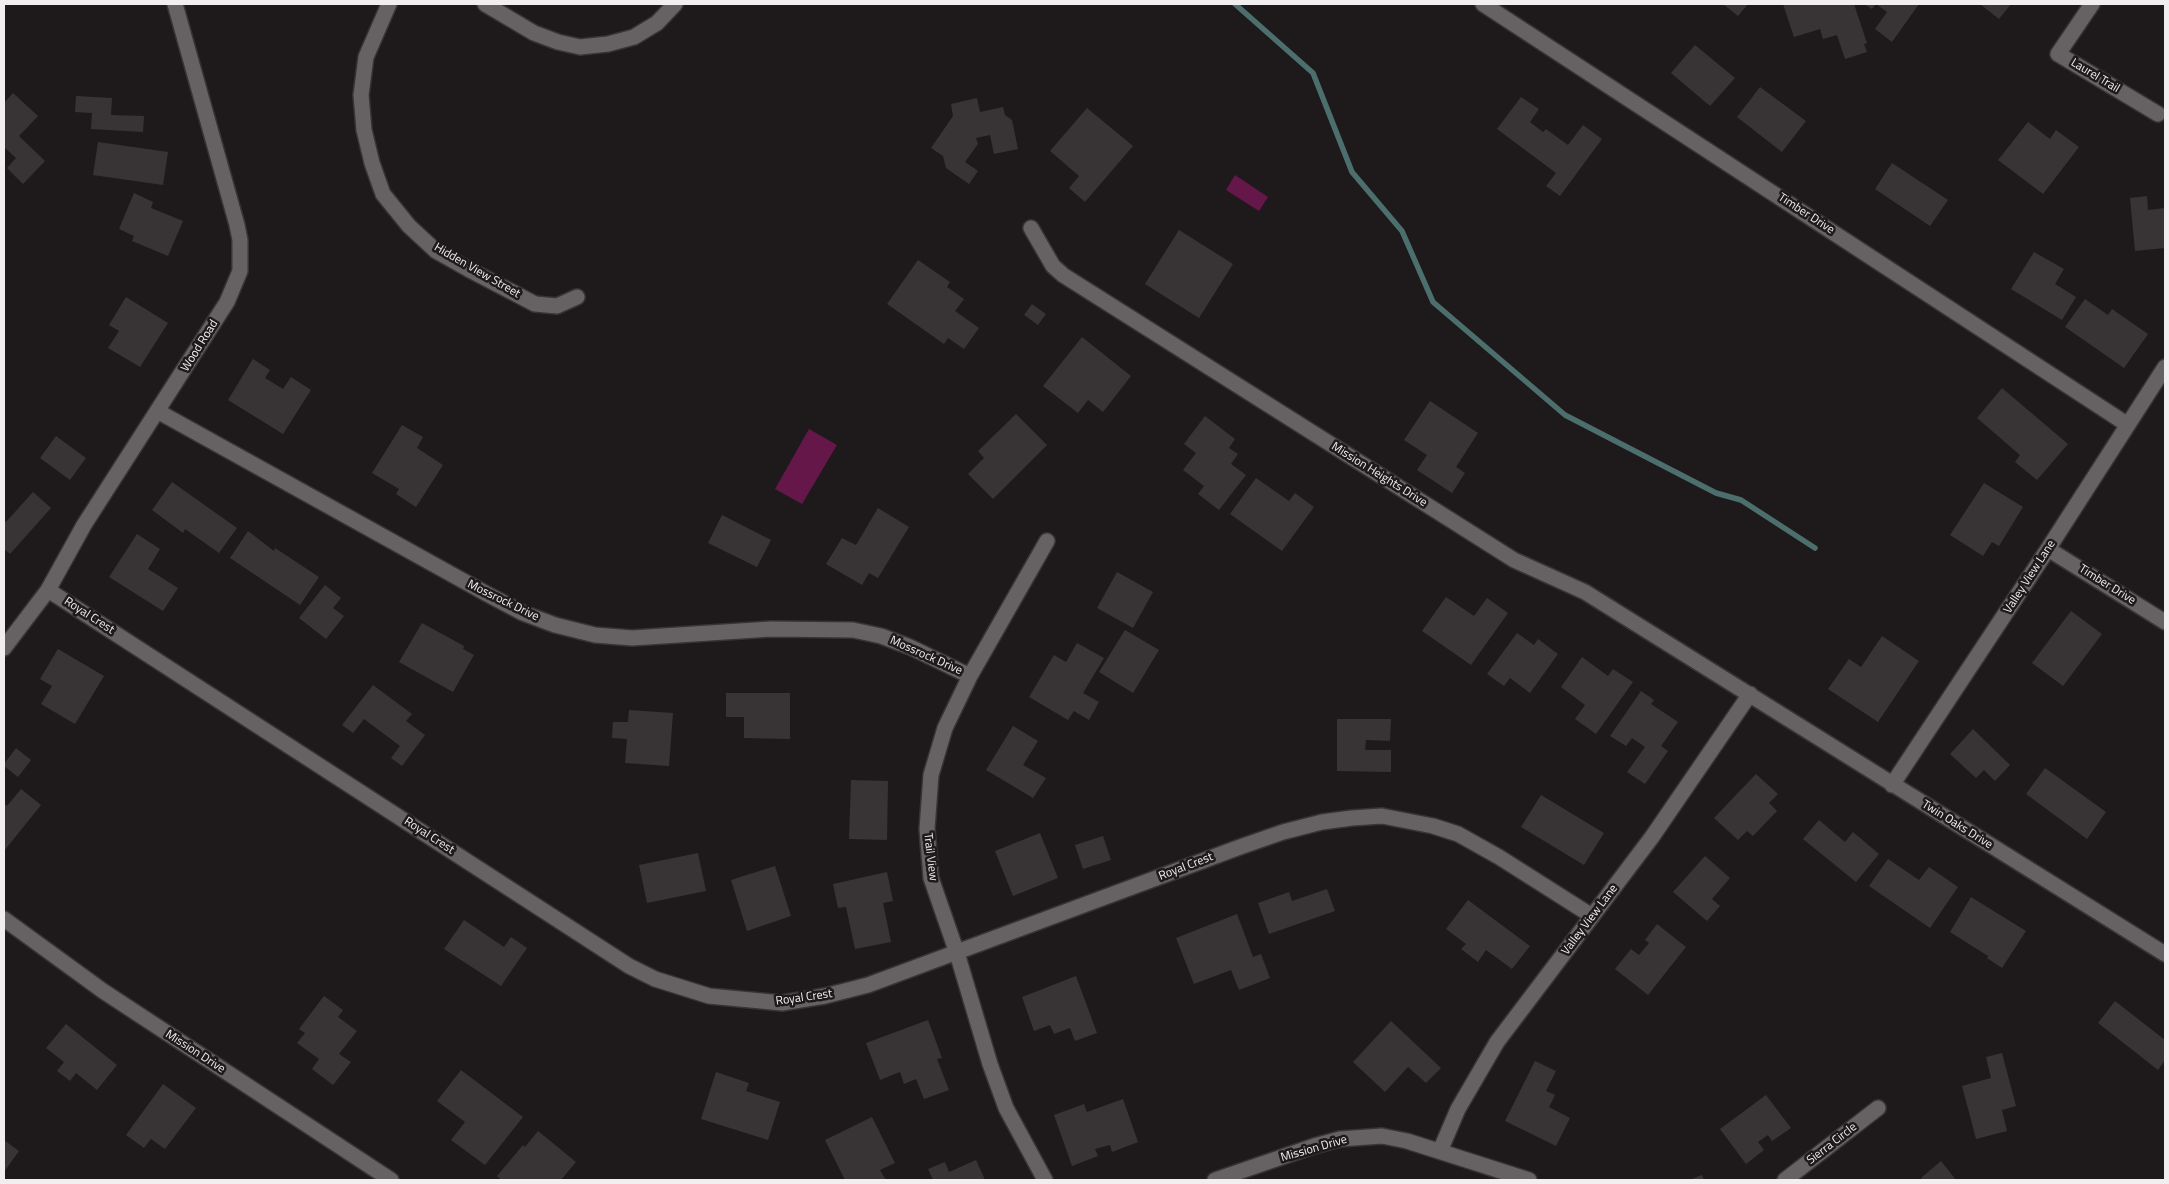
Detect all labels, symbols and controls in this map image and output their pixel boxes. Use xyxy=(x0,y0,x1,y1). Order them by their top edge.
street label: Laurel Trail xyxy=(2068,56,2122,96)
street label: Timber Drive xyxy=(1775,190,1837,238)
street label: Hidden View Street xyxy=(431,241,523,301)
street label: Wood Road xyxy=(179,318,221,374)
street label: Mission Heights Drive xyxy=(1329,440,1429,510)
street label: Valley View Lane xyxy=(2001,538,2059,616)
street label: Timber Drive xyxy=(2076,562,2138,608)
street label: Mossrock Drive xyxy=(465,577,541,625)
street label: Royal Crest xyxy=(61,594,117,638)
street label: Mossrock Drive xyxy=(888,634,964,678)
street label: Twin Oaks Drive xyxy=(1919,798,1995,852)
street label: Royal Crest xyxy=(401,814,457,858)
street label: Trail View xyxy=(920,832,940,882)
street label: Royal Crest xyxy=(1157,850,1215,884)
street label: Valley View Lane xyxy=(1559,882,1621,958)
street label: Royal Crest xyxy=(775,987,833,1009)
street label: Mission Drive xyxy=(162,1027,228,1077)
street label: Sierra Circle xyxy=(1804,1120,1860,1168)
street label: Mission Drive xyxy=(1279,1133,1349,1165)

